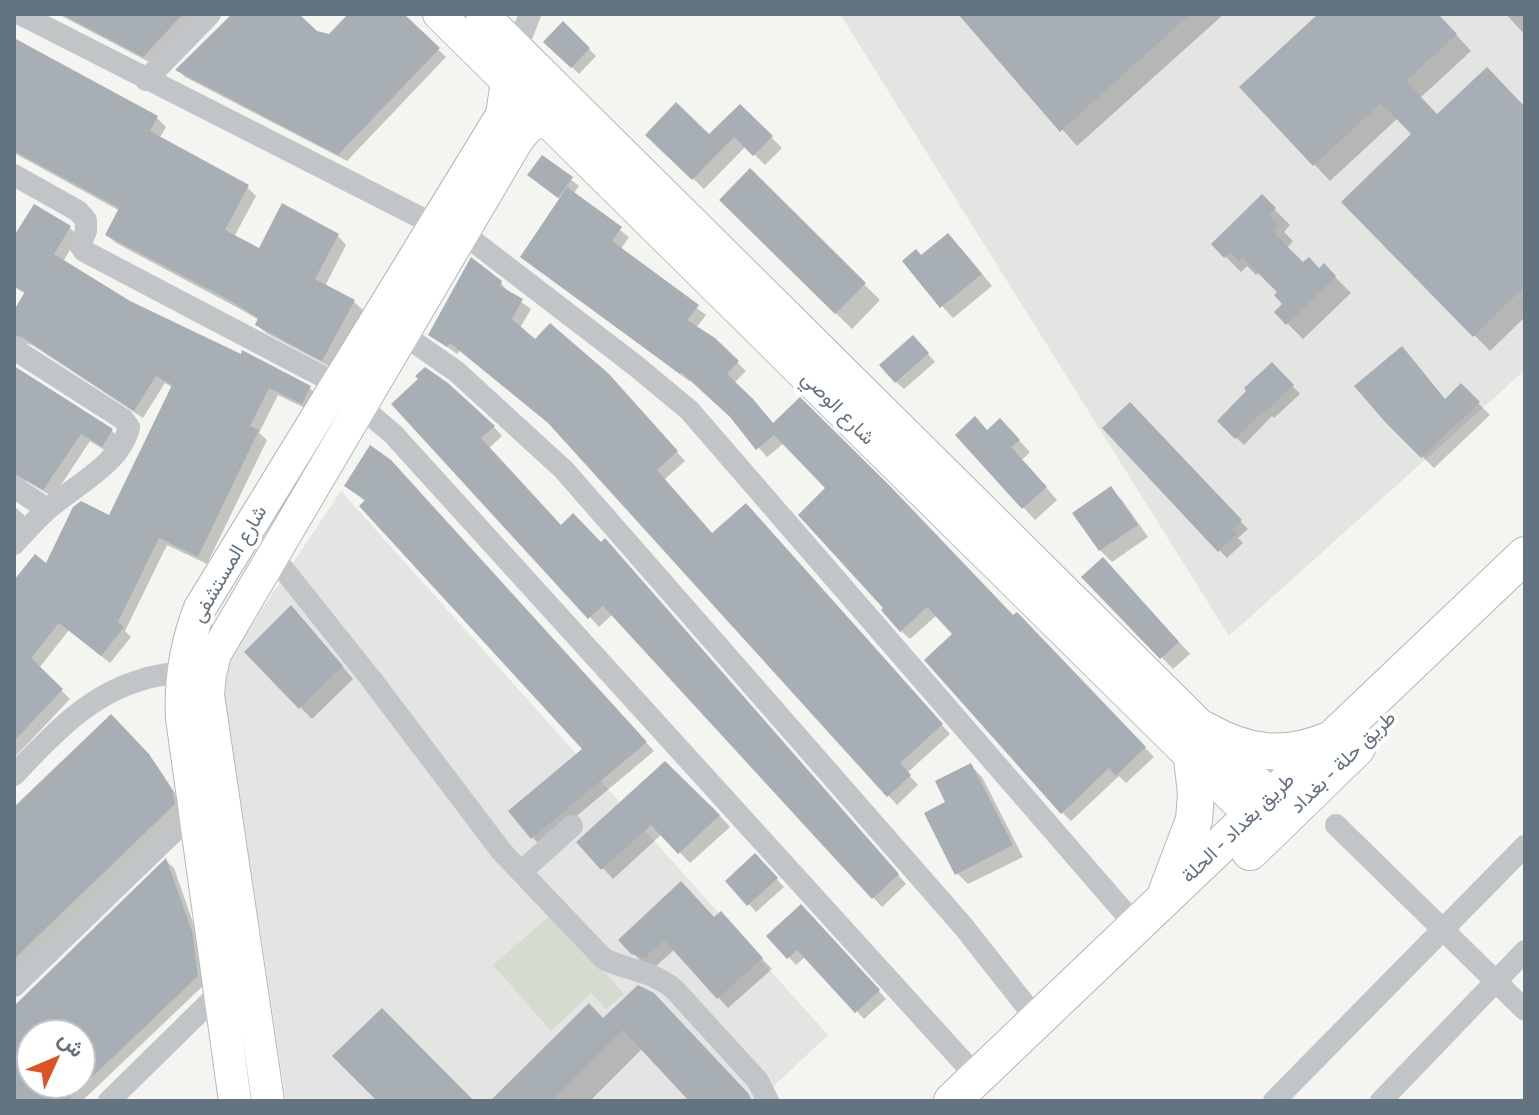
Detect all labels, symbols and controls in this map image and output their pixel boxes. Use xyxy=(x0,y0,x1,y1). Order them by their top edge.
street label: شارع الوصي xyxy=(796,366,880,450)
street label: شارع المستشفى xyxy=(186,501,272,627)
street label: طريق حلة - بغداد xyxy=(1285,706,1401,818)
street label: طريق بغداد - الحلة xyxy=(1176,768,1300,888)
north arrow xyxy=(16,1019,96,1099)
text: ش xyxy=(53,1024,91,1062)

